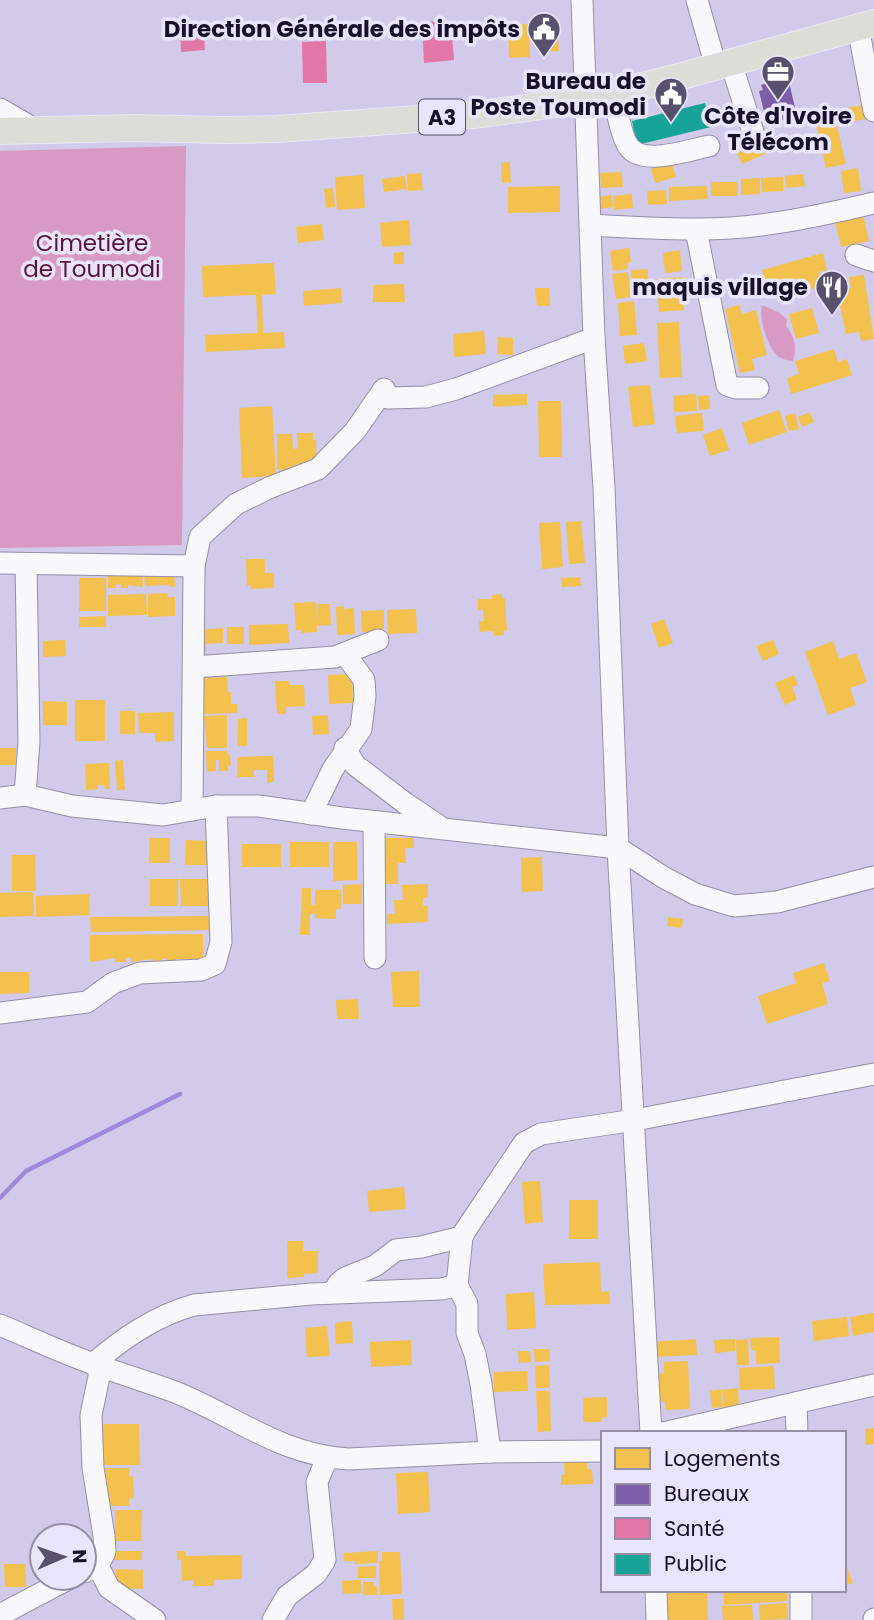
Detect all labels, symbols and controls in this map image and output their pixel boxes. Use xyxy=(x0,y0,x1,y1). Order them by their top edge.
public building icon: Direction Générale des impôts xyxy=(525,10,563,59)
place label: Direction Générale des impôts xyxy=(164,13,520,45)
office icon: Côte d'Ivoire Télécom xyxy=(759,53,797,102)
place label: Bureau de Poste Toumodi xyxy=(471,65,646,123)
public building icon: Bureau de Poste Toumodi xyxy=(652,75,690,124)
road number: A3 xyxy=(419,100,465,134)
place label: Côte d'Ivoire Télécom xyxy=(704,100,852,158)
park label: Cimetière de Toumodi xyxy=(23,227,161,285)
restaurant icon: maquis village xyxy=(813,268,851,317)
place label: maquis village xyxy=(632,271,808,303)
legend xyxy=(601,1431,846,1592)
text: Logements xyxy=(664,1444,780,1473)
text: Bureaux xyxy=(664,1479,749,1508)
text: Santé xyxy=(664,1514,725,1543)
north arrow xyxy=(28,1522,98,1592)
text: N xyxy=(66,1549,93,1564)
text: Public xyxy=(664,1549,727,1578)

